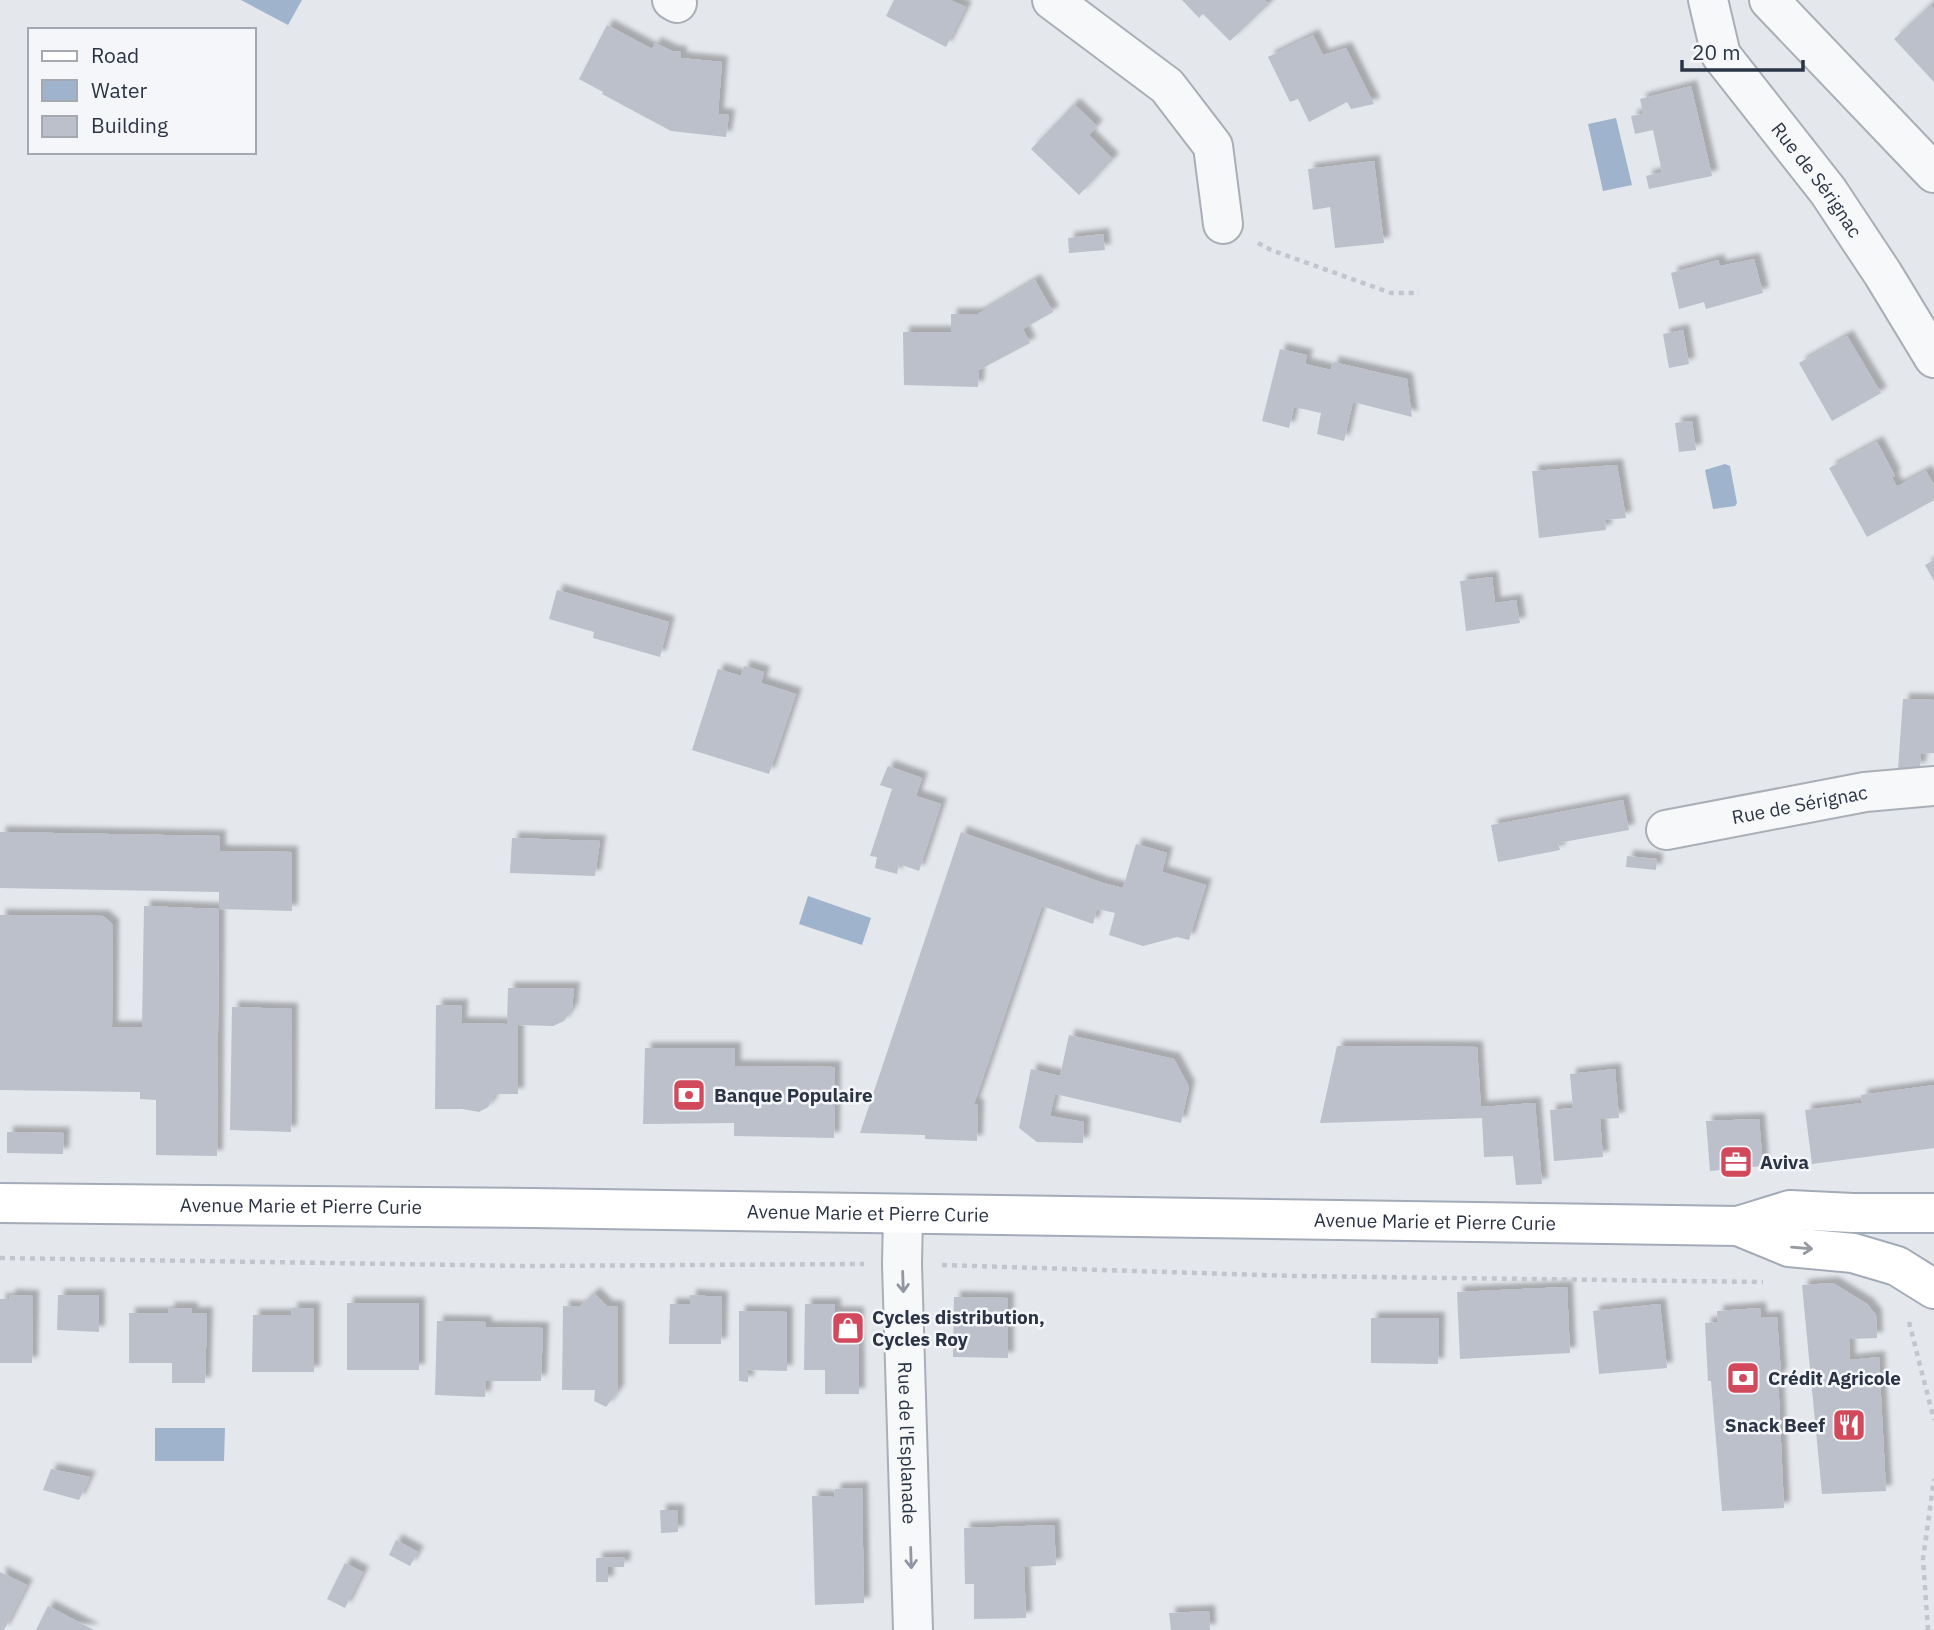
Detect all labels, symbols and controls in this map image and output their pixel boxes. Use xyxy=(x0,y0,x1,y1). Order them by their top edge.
legend xyxy=(28,28,256,154)
scale bar xyxy=(1682,28,1803,72)
text: 20 m xyxy=(1692,38,1741,66)
text: Road xyxy=(91,41,139,69)
text: Water xyxy=(91,76,148,104)
text: Building xyxy=(91,111,168,139)
street label: Rue de Sérignac xyxy=(1766,117,1868,242)
street label: Rue de Sérignac xyxy=(1730,780,1870,829)
bank icon: Banque Populaire xyxy=(670,1076,708,1114)
place label: Banque Populaire xyxy=(714,1083,873,1107)
office icon: Aviva xyxy=(1717,1143,1755,1181)
place label: Aviva xyxy=(1760,1150,1809,1174)
street label: Avenue Marie et Pierre Curie xyxy=(180,1193,422,1219)
street label: Avenue Marie et Pierre Curie xyxy=(747,1199,989,1227)
street label: Avenue Marie et Pierre Curie xyxy=(1314,1208,1556,1235)
one-way arrow xyxy=(1790,1242,1812,1255)
one-way arrow xyxy=(896,1270,909,1293)
place label: Cycles distribution, Cycles Roy xyxy=(872,1305,1045,1351)
shop icon: Cycles distribution, Cycles Roy xyxy=(829,1309,867,1347)
bank icon: Crédit Agricole xyxy=(1724,1359,1762,1397)
street label: Rue de l'Esplanade xyxy=(893,1361,922,1525)
place label: Crédit Agricole xyxy=(1768,1366,1901,1390)
restaurant icon: Snack Beef xyxy=(1830,1406,1868,1444)
place label: Snack Beef xyxy=(1725,1413,1825,1437)
one-way arrow xyxy=(904,1546,917,1569)

